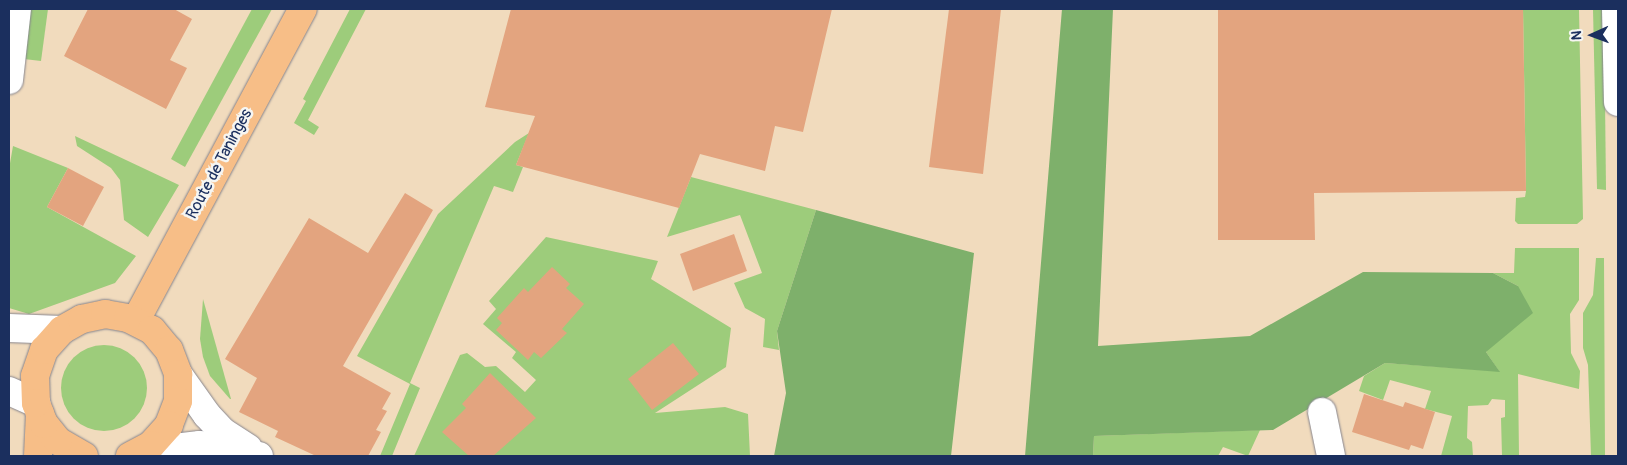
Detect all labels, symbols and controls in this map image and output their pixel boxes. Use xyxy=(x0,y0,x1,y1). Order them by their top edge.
north arrow xyxy=(1567,10,1617,60)
text: N xyxy=(1568,31,1585,41)
street label: Route de Taninges xyxy=(182,106,256,222)

